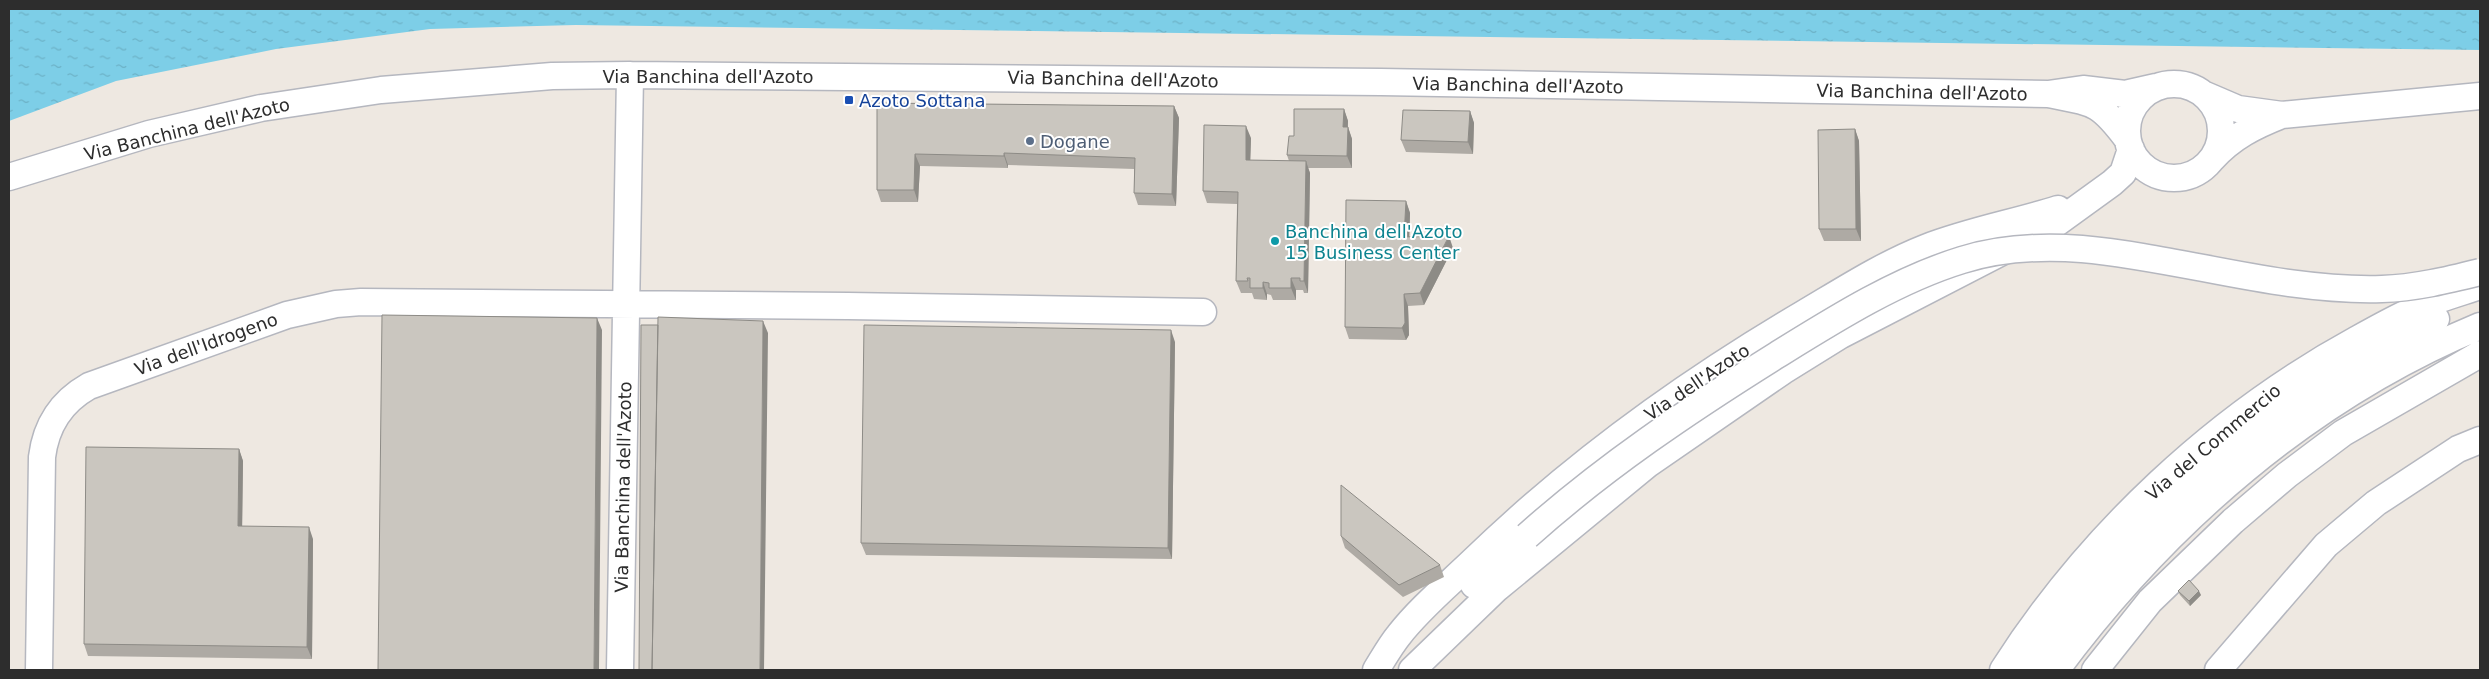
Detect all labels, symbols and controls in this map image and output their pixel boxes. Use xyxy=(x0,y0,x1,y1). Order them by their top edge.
street label: Via Banchina dell'Azoto xyxy=(602,66,814,87)
street label: Via Banchina dell'Azoto xyxy=(1007,67,1219,91)
street label: Via Banchina dell'Azoto xyxy=(1412,73,1624,97)
street label: Via Banchina dell'Azoto xyxy=(1816,80,2028,104)
place label: Azoto Sottana xyxy=(859,90,986,111)
street label: Via Banchina dell'Azoto xyxy=(82,93,292,165)
marker: Azoto Sottana xyxy=(843,94,855,106)
place label: Dogane xyxy=(1040,131,1110,152)
marker: Dogane xyxy=(1024,135,1036,147)
place label: Banchina dell'Azoto 15 Business Center xyxy=(1285,221,1463,263)
marker: Banchina dell'Azoto 15 Business Center xyxy=(1269,235,1281,247)
street label: Via dell'Idrogeno xyxy=(132,308,280,380)
street label: Via dell'Azoto xyxy=(1641,339,1753,425)
street label: Via del Commercio xyxy=(2141,379,2285,505)
street label: Via Banchina dell'Azoto xyxy=(611,381,635,593)

